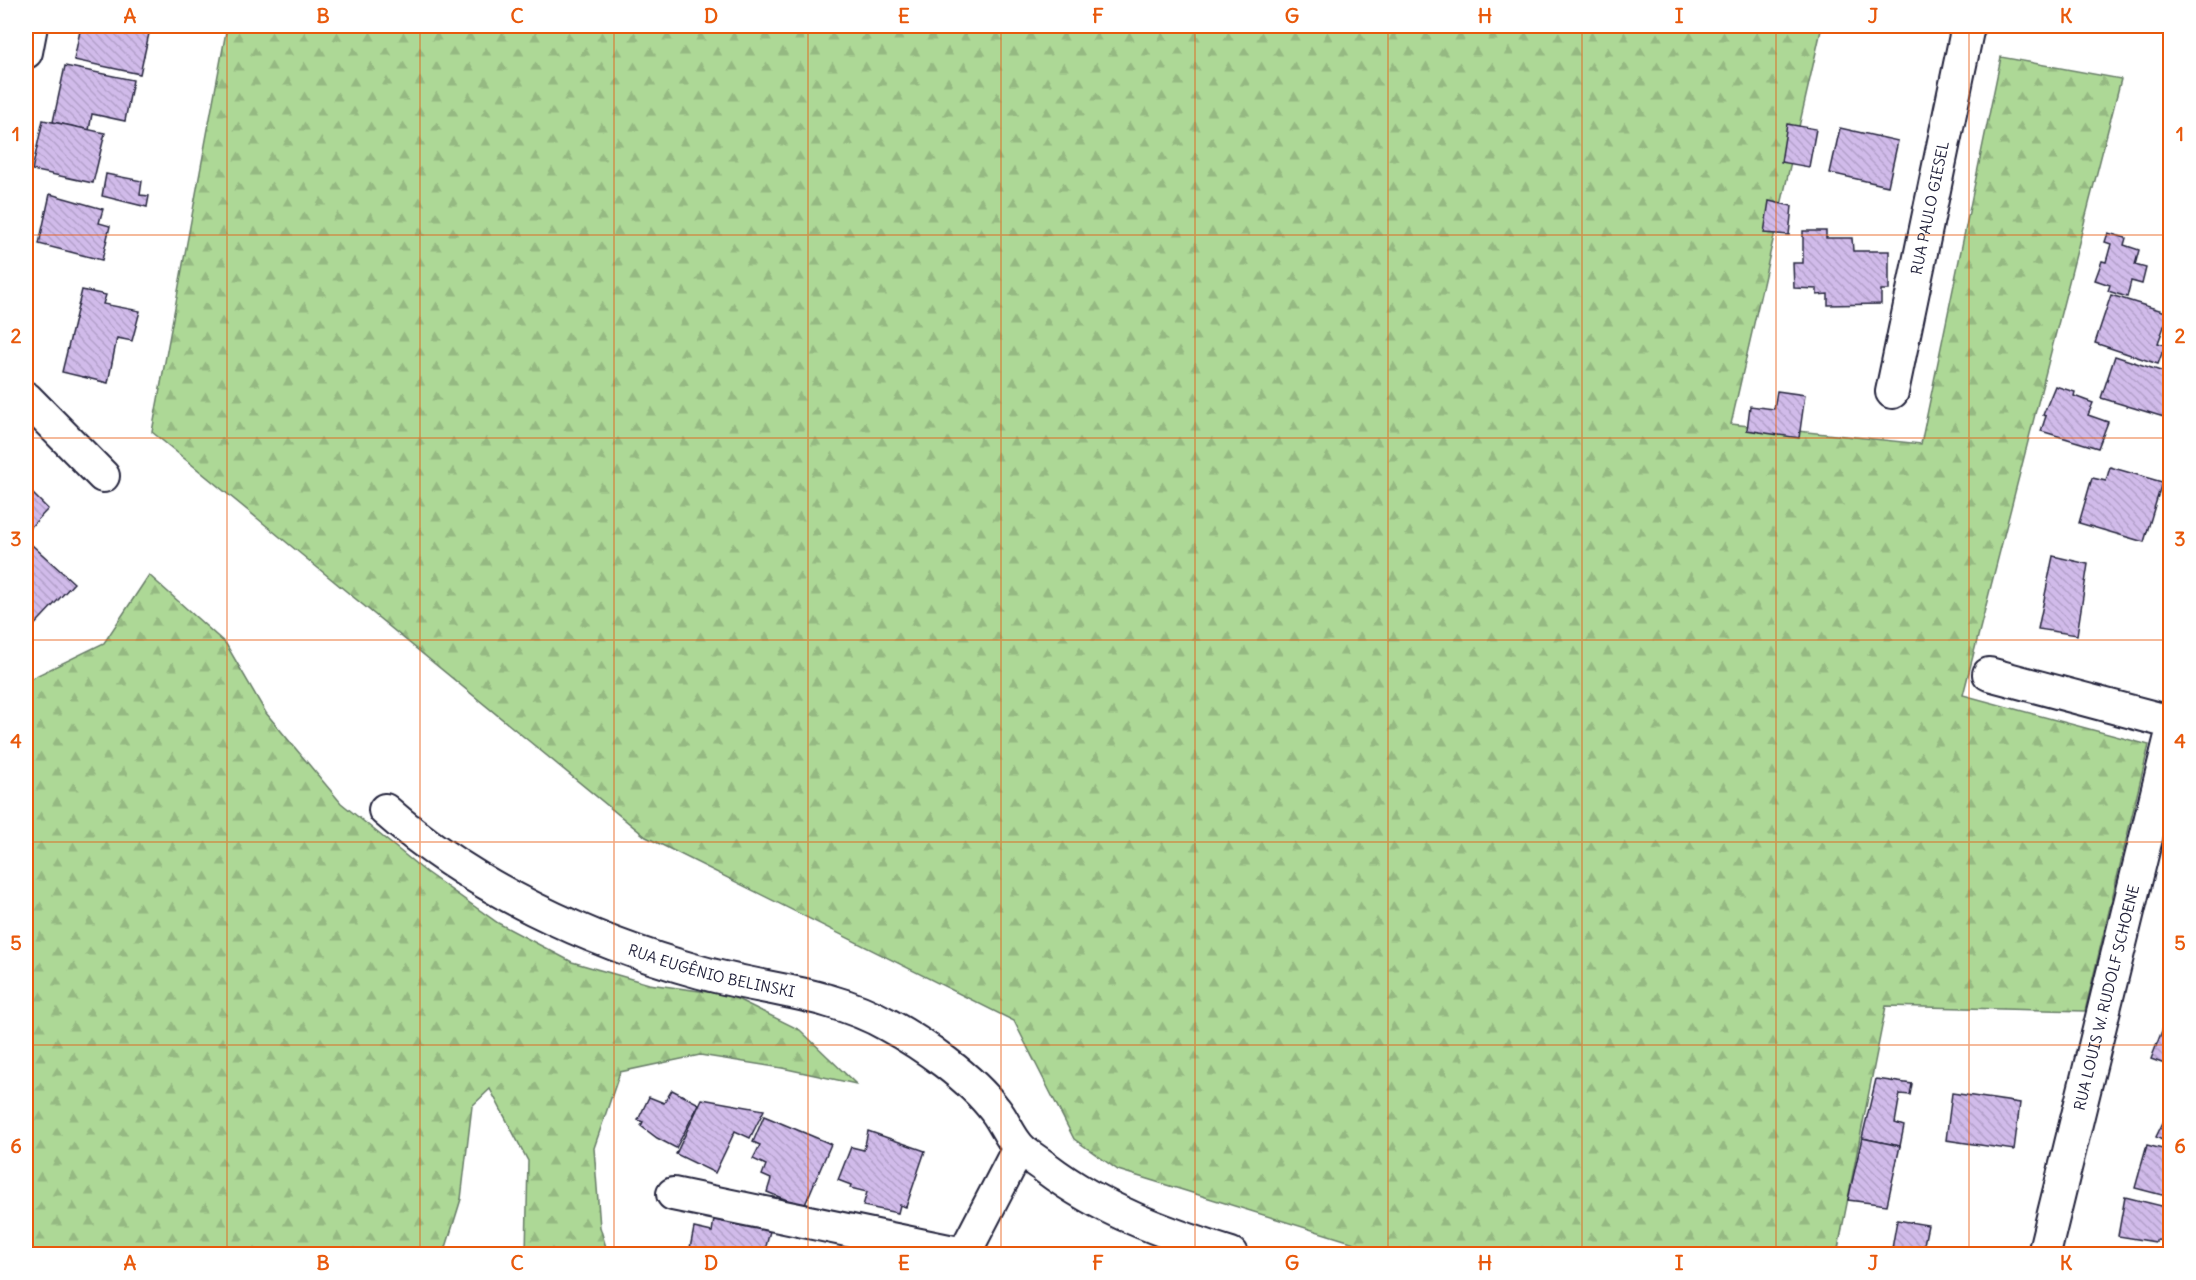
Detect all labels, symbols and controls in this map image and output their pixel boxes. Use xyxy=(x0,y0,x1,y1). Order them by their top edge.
text: A xyxy=(124,3,137,28)
text: B xyxy=(316,3,330,28)
text: C xyxy=(510,3,524,28)
text: D xyxy=(704,3,718,28)
text: E xyxy=(898,3,910,28)
text: F xyxy=(1092,3,1104,28)
text: G xyxy=(1285,3,1299,28)
text: H xyxy=(1478,3,1492,28)
text: I xyxy=(1675,3,1684,28)
text: J xyxy=(1868,3,1879,28)
text: K xyxy=(2060,3,2073,28)
text: 1 xyxy=(12,121,20,146)
text: 1 xyxy=(2176,121,2184,146)
street label: RUA PAULO GIESEL xyxy=(1907,139,1953,276)
text: 2 xyxy=(11,323,22,348)
text: 2 xyxy=(2175,323,2186,348)
text: 3 xyxy=(10,526,22,551)
text: 3 xyxy=(2174,526,2186,551)
text: 4 xyxy=(10,728,22,753)
text: 4 xyxy=(2174,728,2186,753)
street label: RUA LOUIS W. RUDOLF SCHOENE xyxy=(2070,883,2143,1112)
text: 5 xyxy=(10,930,22,955)
text: 5 xyxy=(2174,930,2186,955)
street label: RUA EUGÊNIO BELINSKI xyxy=(626,940,796,1001)
text: 6 xyxy=(10,1133,22,1158)
text: 6 xyxy=(2174,1133,2186,1158)
text: A xyxy=(124,1250,137,1275)
text: B xyxy=(316,1250,330,1275)
text: C xyxy=(510,1250,524,1275)
text: D xyxy=(704,1250,718,1275)
text: E xyxy=(898,1250,910,1275)
text: F xyxy=(1092,1250,1104,1275)
text: G xyxy=(1285,1250,1299,1275)
text: H xyxy=(1478,1250,1492,1275)
text: I xyxy=(1675,1250,1684,1275)
text: J xyxy=(1868,1250,1879,1275)
text: K xyxy=(2060,1250,2073,1275)

